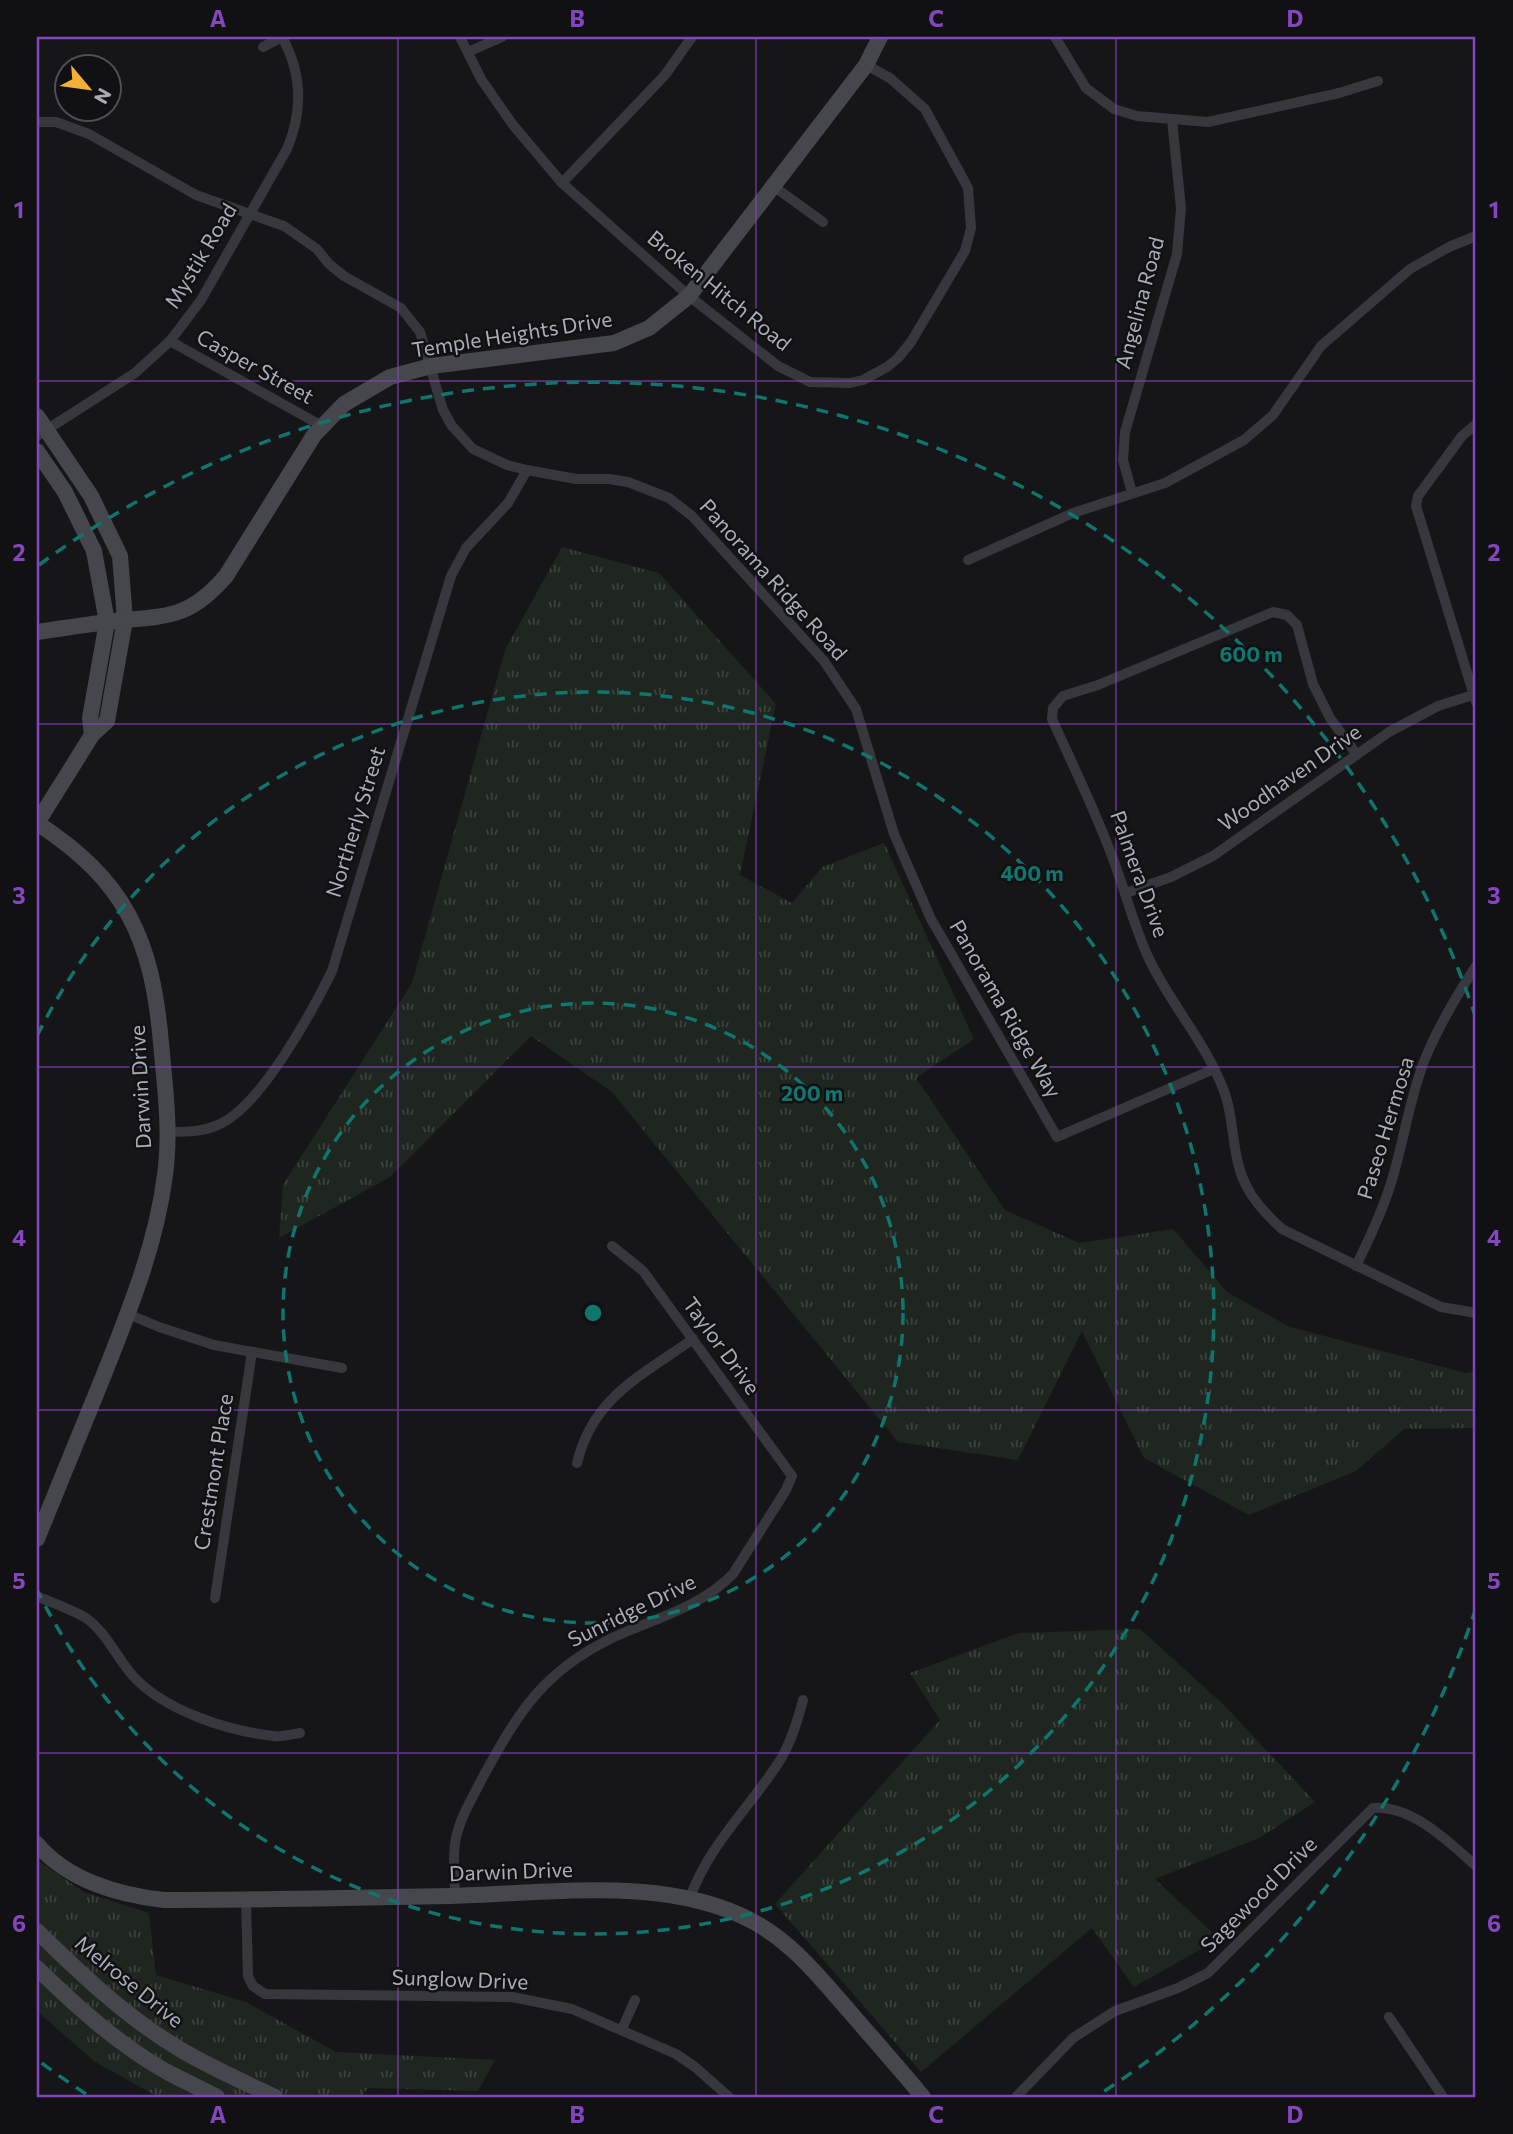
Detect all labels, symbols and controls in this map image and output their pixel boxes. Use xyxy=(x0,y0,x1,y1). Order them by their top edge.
text: A xyxy=(210,4,227,32)
text: B xyxy=(569,4,585,32)
text: C xyxy=(928,4,944,32)
text: D xyxy=(1287,4,1304,32)
north arrow xyxy=(52,52,122,122)
text: N xyxy=(90,85,117,108)
text: 1 xyxy=(14,195,24,223)
text: 1 xyxy=(1489,195,1499,223)
street label: Mystik Road xyxy=(159,198,241,312)
street label: Broken Hitch Road xyxy=(643,224,797,355)
street label: Angelina Road xyxy=(1109,234,1168,371)
street label: Temple Heights Drive xyxy=(410,305,614,362)
street label: Casper Street xyxy=(193,323,319,408)
street label: Panorama Ridge Road xyxy=(695,493,853,665)
text: 2 xyxy=(12,538,26,566)
text: 2 xyxy=(1487,538,1501,566)
text: 600 m xyxy=(1219,641,1283,666)
street label: Woodhaven Drive xyxy=(1213,718,1365,835)
street label: Northerly Street xyxy=(320,743,389,900)
street label: Palmera Drive xyxy=(1106,807,1175,940)
text: 400 m xyxy=(1000,860,1064,885)
text: 3 xyxy=(12,881,26,909)
text: 3 xyxy=(1487,881,1501,909)
street label: Panorama Ridge Way xyxy=(945,915,1067,1102)
street label: Darwin Drive xyxy=(124,1025,155,1150)
street label: Paseo Hermosa xyxy=(1351,1053,1418,1202)
text: 200 m xyxy=(781,1080,843,1105)
text: 4 xyxy=(12,1223,26,1251)
text: 4 xyxy=(1487,1223,1501,1251)
street label: Taylor Drive xyxy=(679,1292,766,1399)
centre of rings xyxy=(581,1301,605,1325)
street label: Crestmont Place xyxy=(188,1392,237,1552)
text: 5 xyxy=(12,1566,26,1594)
text: 5 xyxy=(1487,1566,1501,1594)
street label: Sunridge Drive xyxy=(563,1568,699,1651)
street label: Sagewood Drive xyxy=(1195,1831,1321,1957)
street label: Darwin Drive xyxy=(449,1856,573,1885)
text: 6 xyxy=(12,1909,26,1937)
text: 6 xyxy=(1487,1909,1501,1937)
street label: Melrose Drive xyxy=(71,1930,189,2032)
street label: Sunglow Drive xyxy=(391,1964,529,1993)
text: A xyxy=(210,2100,227,2128)
text: B xyxy=(569,2100,585,2128)
text: C xyxy=(928,2100,944,2128)
text: D xyxy=(1287,2100,1304,2128)

